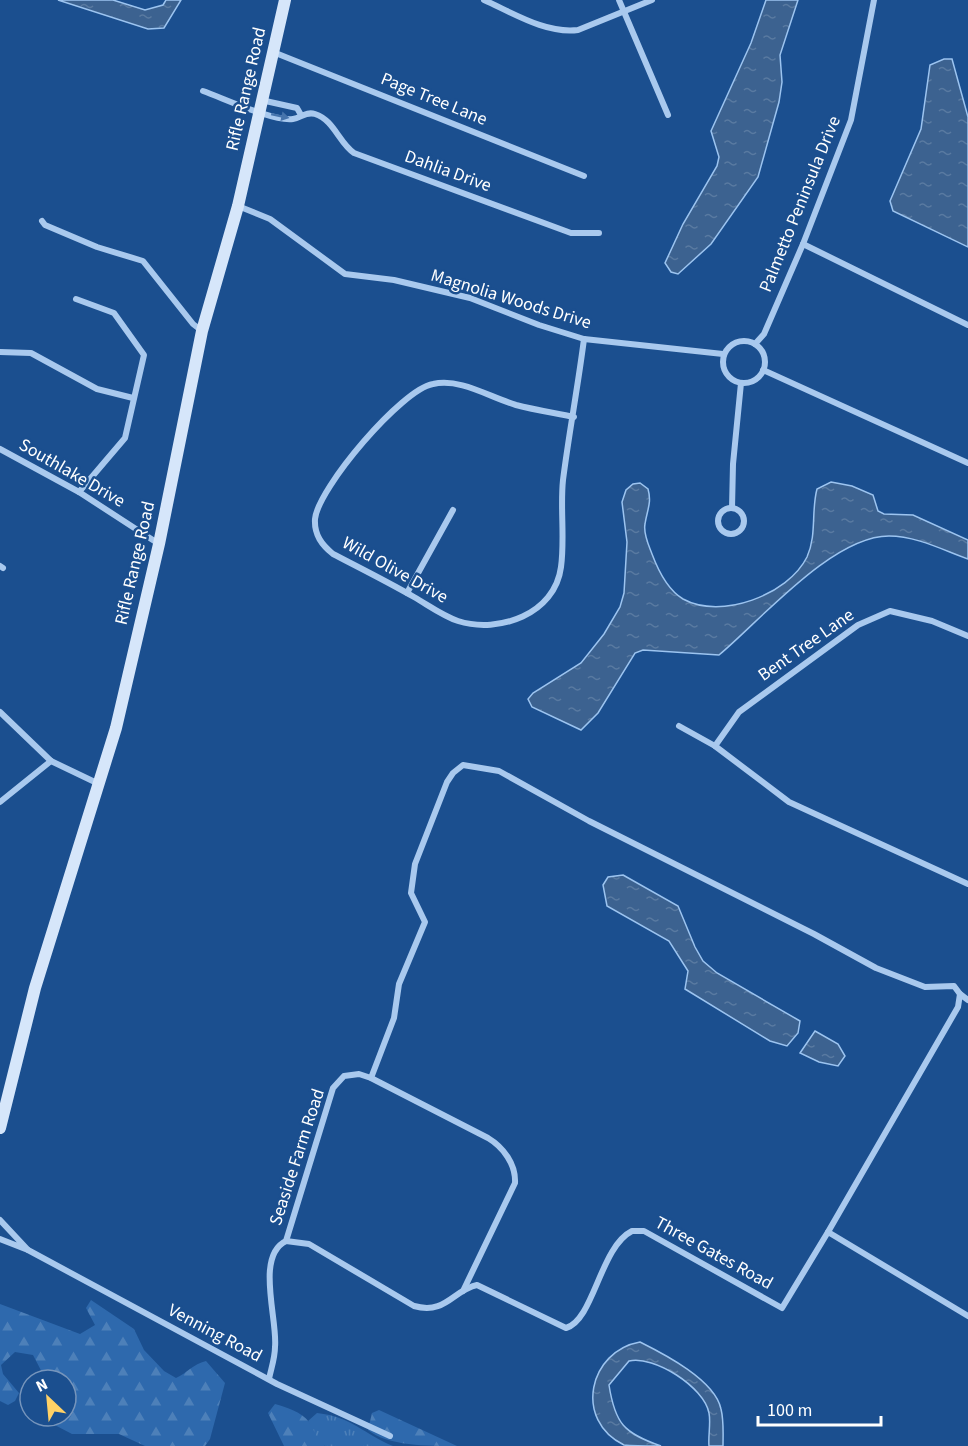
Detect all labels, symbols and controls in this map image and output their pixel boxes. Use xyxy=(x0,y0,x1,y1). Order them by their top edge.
street label: Rifle Range Road xyxy=(220,25,272,153)
street label: Page Tree Lane xyxy=(377,66,491,132)
one-way arrow xyxy=(271,112,290,121)
street label: Palmetto Peninsula Drive xyxy=(753,112,847,296)
street label: Dahlia Drive xyxy=(401,144,495,198)
street label: Magnolia Woods Drive xyxy=(428,263,594,335)
street label: Southlake Drive xyxy=(14,432,130,514)
street label: Rifle Range Road xyxy=(109,499,161,627)
street label: Wild Olive Drive xyxy=(338,531,453,609)
street label: Bent Tree Lane xyxy=(753,603,859,687)
street label: Seaside Farm Road xyxy=(263,1085,331,1229)
street label: Three Gates Road xyxy=(650,1210,778,1296)
street label: Venning Road xyxy=(164,1298,266,1368)
north arrow xyxy=(18,1368,78,1428)
text: N xyxy=(32,1373,51,1398)
scale bar xyxy=(758,1389,881,1427)
text: 100 m xyxy=(767,1398,812,1423)

